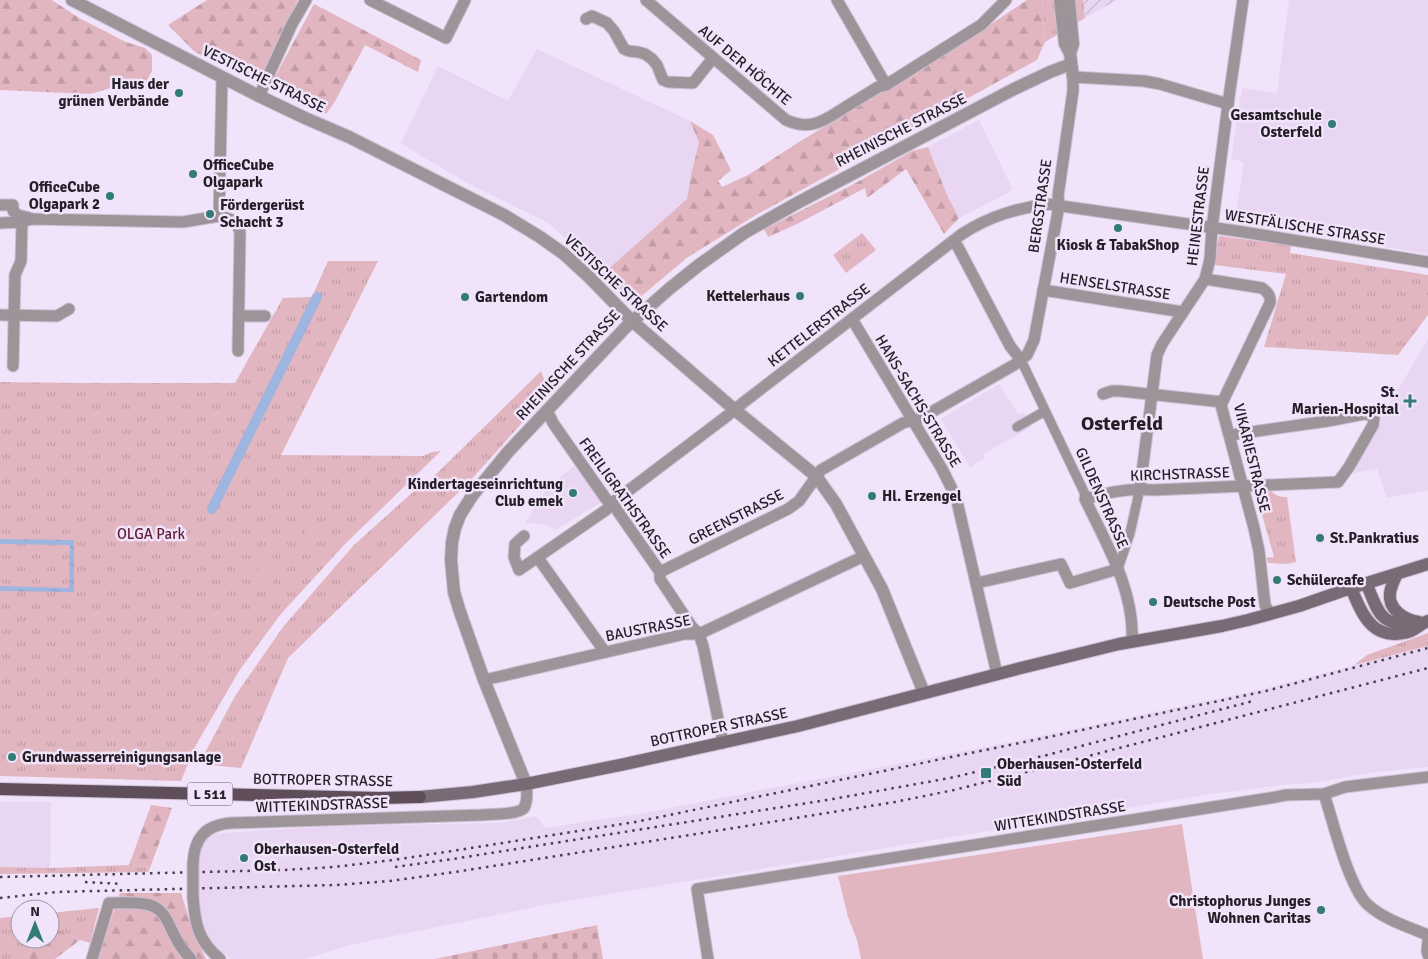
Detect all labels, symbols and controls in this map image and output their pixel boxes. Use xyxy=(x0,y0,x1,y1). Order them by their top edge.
street label: AUF DER HÖCHTE xyxy=(695,21,795,109)
street label: VESTISCHE STRASSE xyxy=(200,41,328,117)
place label: Haus der grünen Verbände xyxy=(58,75,169,110)
marker: Haus der grünen Verbände xyxy=(173,87,185,99)
street label: RHEINISCHE STRASSE xyxy=(833,89,969,171)
place label: Gesamtschule Osterfeld xyxy=(1231,106,1322,141)
marker: Gesamtschule Osterfeld xyxy=(1326,118,1338,130)
place label: OfficeCube Olgapark xyxy=(203,156,274,191)
street label: BERGSTRASSE xyxy=(1025,158,1055,254)
street label: HEINESTRASSE xyxy=(1183,165,1213,267)
marker: OfficeCube Olgapark xyxy=(187,168,199,180)
place label: OfficeCube Olgapark 2 xyxy=(29,178,100,213)
marker: OfficeCube Olgapark 2 xyxy=(104,190,116,202)
place label: Fördergerüst Schacht 3 xyxy=(220,196,305,231)
street label: WESTFÄLISCHE STRASSE xyxy=(1223,205,1387,249)
marker: Fördergerüst Schacht 3 xyxy=(204,208,216,220)
marker: Kiosk & TabakShop xyxy=(1112,222,1124,234)
street label: VESTISCHE STRASSE xyxy=(561,230,671,336)
place label: Kiosk & TabakShop xyxy=(1057,236,1179,254)
street label: HENSELSTRASSE xyxy=(1058,268,1172,304)
street label: KETTELERSTRASSE xyxy=(764,279,874,371)
place label: Kettelerhaus xyxy=(706,287,790,305)
place label: Gartendom xyxy=(475,288,548,306)
marker: Kettelerhaus xyxy=(794,290,806,302)
marker: Gartendom xyxy=(459,291,471,303)
street label: RHEINISCHE STRASSE xyxy=(512,306,624,424)
street label: HANS-SACHS-STRASSE xyxy=(871,331,965,471)
place label: St. Marien-Hospital xyxy=(1292,383,1399,418)
marker: St. Marien-Hospital xyxy=(1403,394,1417,408)
street label: VIKARIESTRASSE xyxy=(1230,402,1274,514)
district label: Osterfeld xyxy=(1081,411,1163,436)
street label: FREILIGRATHSTRASSE xyxy=(575,434,675,562)
street label: GILDENSTRASSE xyxy=(1072,445,1132,551)
street label: KIRCHSTRASSE xyxy=(1130,463,1230,485)
place label: Kindertageseinrichtung Club emek xyxy=(407,475,563,510)
street label: GREENSTRASSE xyxy=(685,485,787,549)
marker: Kindertageseinrichtung Club emek xyxy=(567,487,579,499)
place label: Hl. Erzengel xyxy=(882,487,962,505)
marker: Hl. Erzengel xyxy=(866,490,878,502)
park label: OLGA Park xyxy=(117,525,186,543)
place label: St.Pankratius xyxy=(1330,529,1419,547)
marker: St.Pankratius xyxy=(1314,532,1326,544)
place label: Schülercafe xyxy=(1287,571,1364,589)
marker: Schülercafe xyxy=(1271,574,1283,586)
place label: Deutsche Post xyxy=(1163,593,1256,611)
marker: Deutsche Post xyxy=(1147,596,1159,608)
street label: BAUSTRASSE xyxy=(604,611,692,645)
street label: BOTTROPER STRASSE xyxy=(649,704,789,750)
place label: Grundwasserreinigungsanlage xyxy=(22,748,221,766)
marker: Grundwasserreinigungsanlage xyxy=(6,751,18,763)
place label: Oberhausen-Osterfeld Süd xyxy=(997,755,1142,790)
marker: Oberhausen-Osterfeld Süd xyxy=(979,766,993,780)
street label: BOTTROPER STRASSE xyxy=(253,770,393,790)
road number: L 511 xyxy=(188,782,232,806)
street label: WITTEKINDSTRASSE xyxy=(255,794,389,816)
street label: WITTEKINDSTRASSE xyxy=(993,797,1127,835)
place label: Oberhausen-Osterfeld Ost xyxy=(254,840,399,875)
marker: Oberhausen-Osterfeld Ost xyxy=(238,852,250,864)
place label: Christophorus Junges Wohnen Caritas xyxy=(1169,892,1311,927)
north arrow xyxy=(10,899,60,949)
text: N xyxy=(30,903,40,920)
marker: Christophorus Junges Wohnen Caritas xyxy=(1315,904,1327,916)

